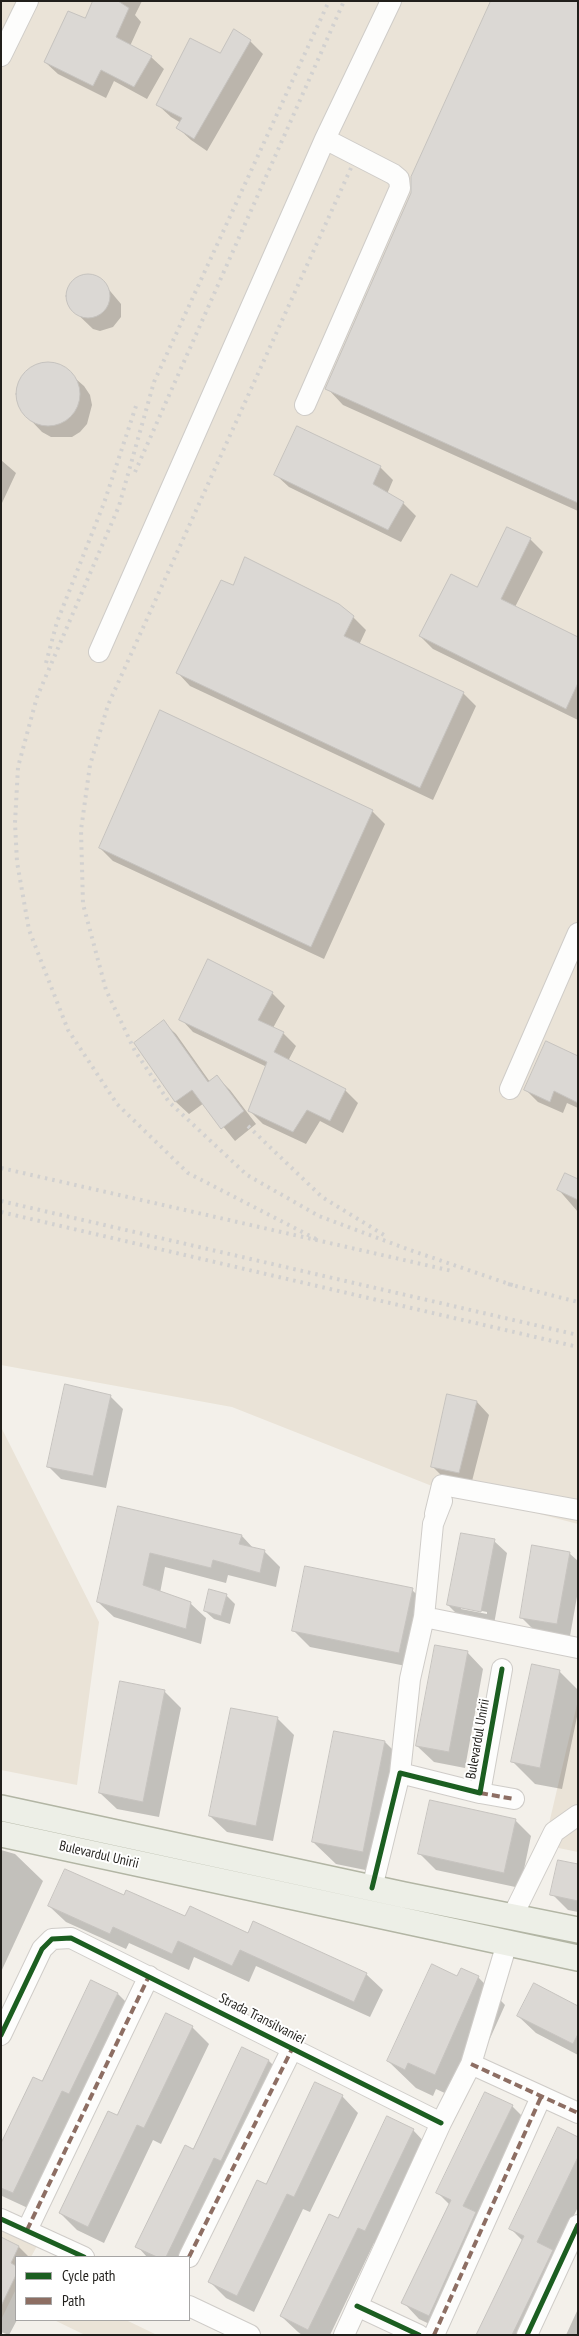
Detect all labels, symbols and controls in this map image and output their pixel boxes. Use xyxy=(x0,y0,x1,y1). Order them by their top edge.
street label: Bulevardul Unirii xyxy=(463,1698,493,1780)
street label: Bulevardul Unirii xyxy=(58,1838,140,1872)
street label: Strada Transilvaniei xyxy=(216,1990,308,2048)
legend xyxy=(15,2256,190,2321)
text: Cycle path xyxy=(62,2266,115,2285)
text: Path xyxy=(62,2291,85,2310)

